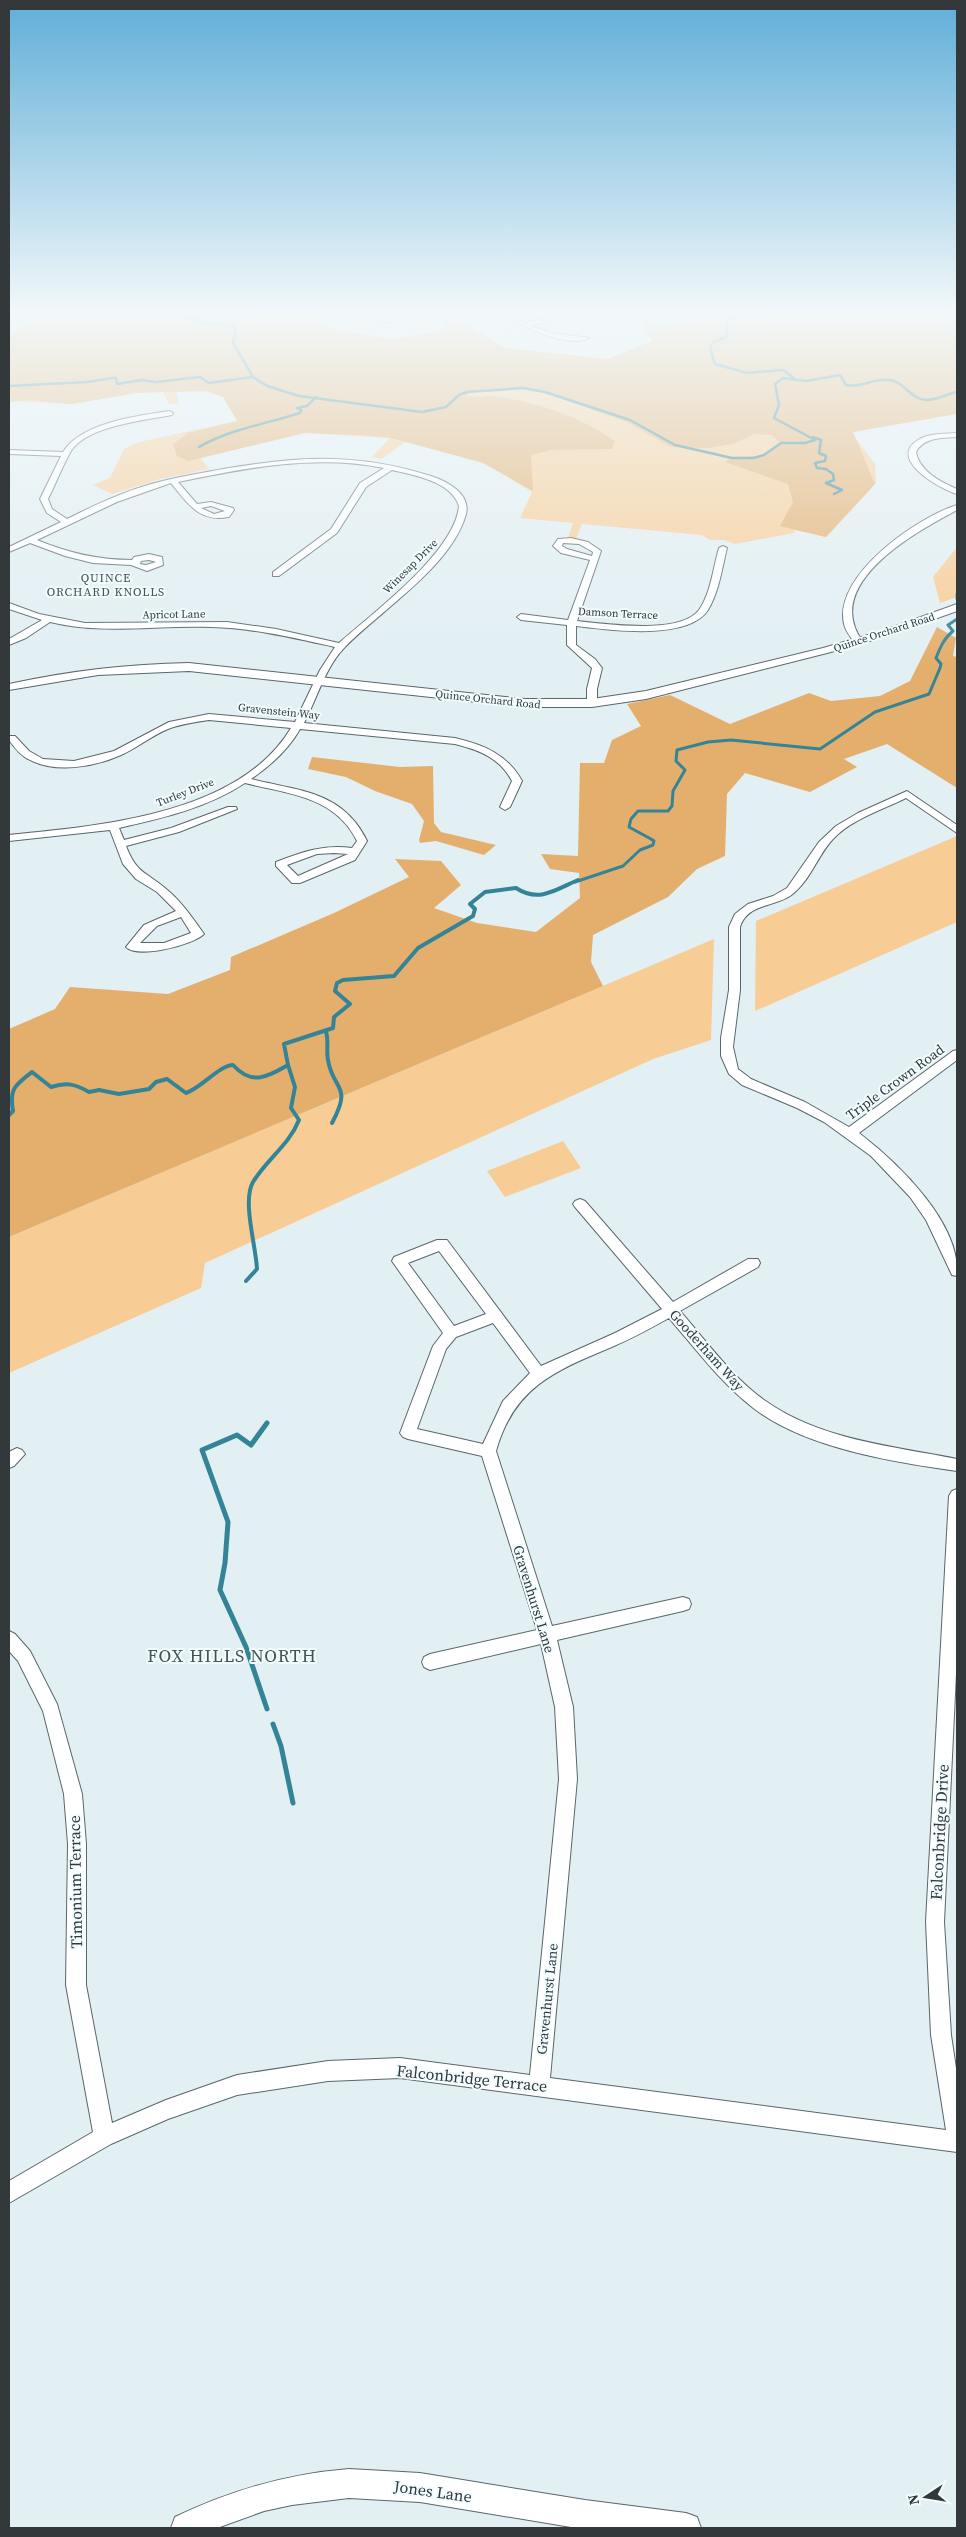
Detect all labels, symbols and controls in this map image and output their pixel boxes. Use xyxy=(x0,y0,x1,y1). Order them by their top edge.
street label: Winesap Drive xyxy=(380,535,441,597)
district label: QUINCE ORCHARD KNOLLS xyxy=(47,570,165,600)
street label: Damson Terrace xyxy=(577,604,659,623)
street label: Apricot Lane xyxy=(142,606,206,623)
street label: Quince Orchard Road xyxy=(832,609,937,656)
street label: Quince Orchard Road xyxy=(435,687,542,713)
street label: Gravenstein Way xyxy=(237,700,321,723)
street label: Turley Drive xyxy=(154,774,217,810)
street label: Triple Crown Road xyxy=(842,1039,948,1124)
street label: Gooderham Way xyxy=(665,1305,750,1396)
street label: Gravenhurst Lane xyxy=(508,1543,560,1655)
district label: FOX HILLS NORTH xyxy=(147,1643,317,1668)
street label: Falconbridge Drive xyxy=(924,1763,954,1901)
street label: Timonium Terrace xyxy=(63,1815,87,1949)
street label: Gravenhurst Lane xyxy=(531,1942,563,2056)
street label: Falconbridge Terrace xyxy=(396,2059,548,2097)
north arrow xyxy=(901,2472,951,2522)
street label: Jones Lane xyxy=(392,2475,473,2507)
text: N xyxy=(902,2493,924,2507)

